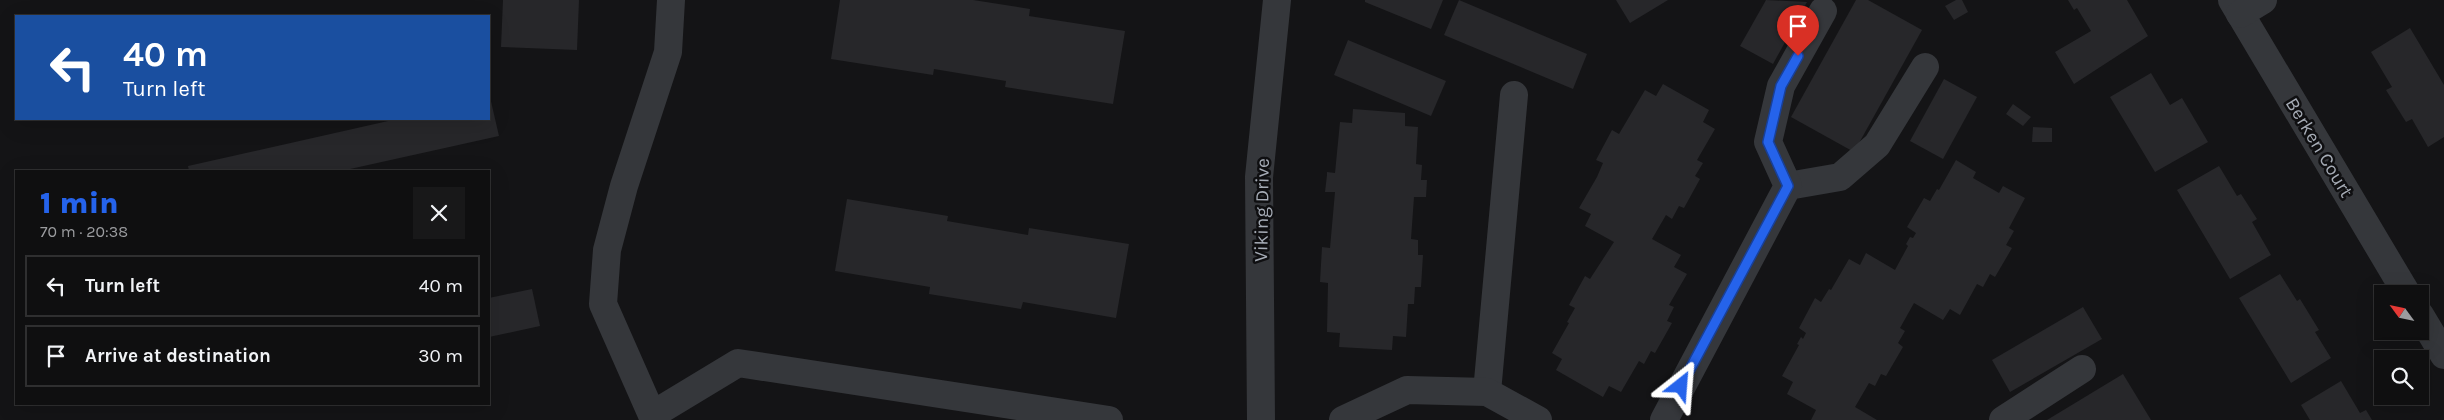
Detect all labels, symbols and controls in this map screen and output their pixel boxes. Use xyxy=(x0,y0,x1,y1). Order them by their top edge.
pin xyxy=(1777,5,1819,56)
icon: arrive xyxy=(1784,12,1812,40)
text: 40 m xyxy=(123,34,208,75)
icon: left xyxy=(40,35,105,100)
text: Turn left xyxy=(123,76,206,102)
street label: Berken Court xyxy=(2281,94,2358,201)
street label: Viking Drive xyxy=(1250,158,1274,262)
text: 1 min xyxy=(40,185,119,221)
button: close xyxy=(413,187,465,239)
text: 70 m · 20:38 xyxy=(40,222,128,241)
icon: left xyxy=(42,272,70,300)
text: Turn left xyxy=(85,275,160,297)
text: 40 m xyxy=(419,275,463,297)
north arrow xyxy=(2374,285,2429,340)
map controls xyxy=(2374,285,2429,405)
icon: arrive xyxy=(42,342,70,370)
text: Arrive at destination xyxy=(85,345,271,367)
text: 30 m xyxy=(418,345,463,367)
button: search xyxy=(2374,350,2429,405)
position arrow xyxy=(1654,359,1706,411)

